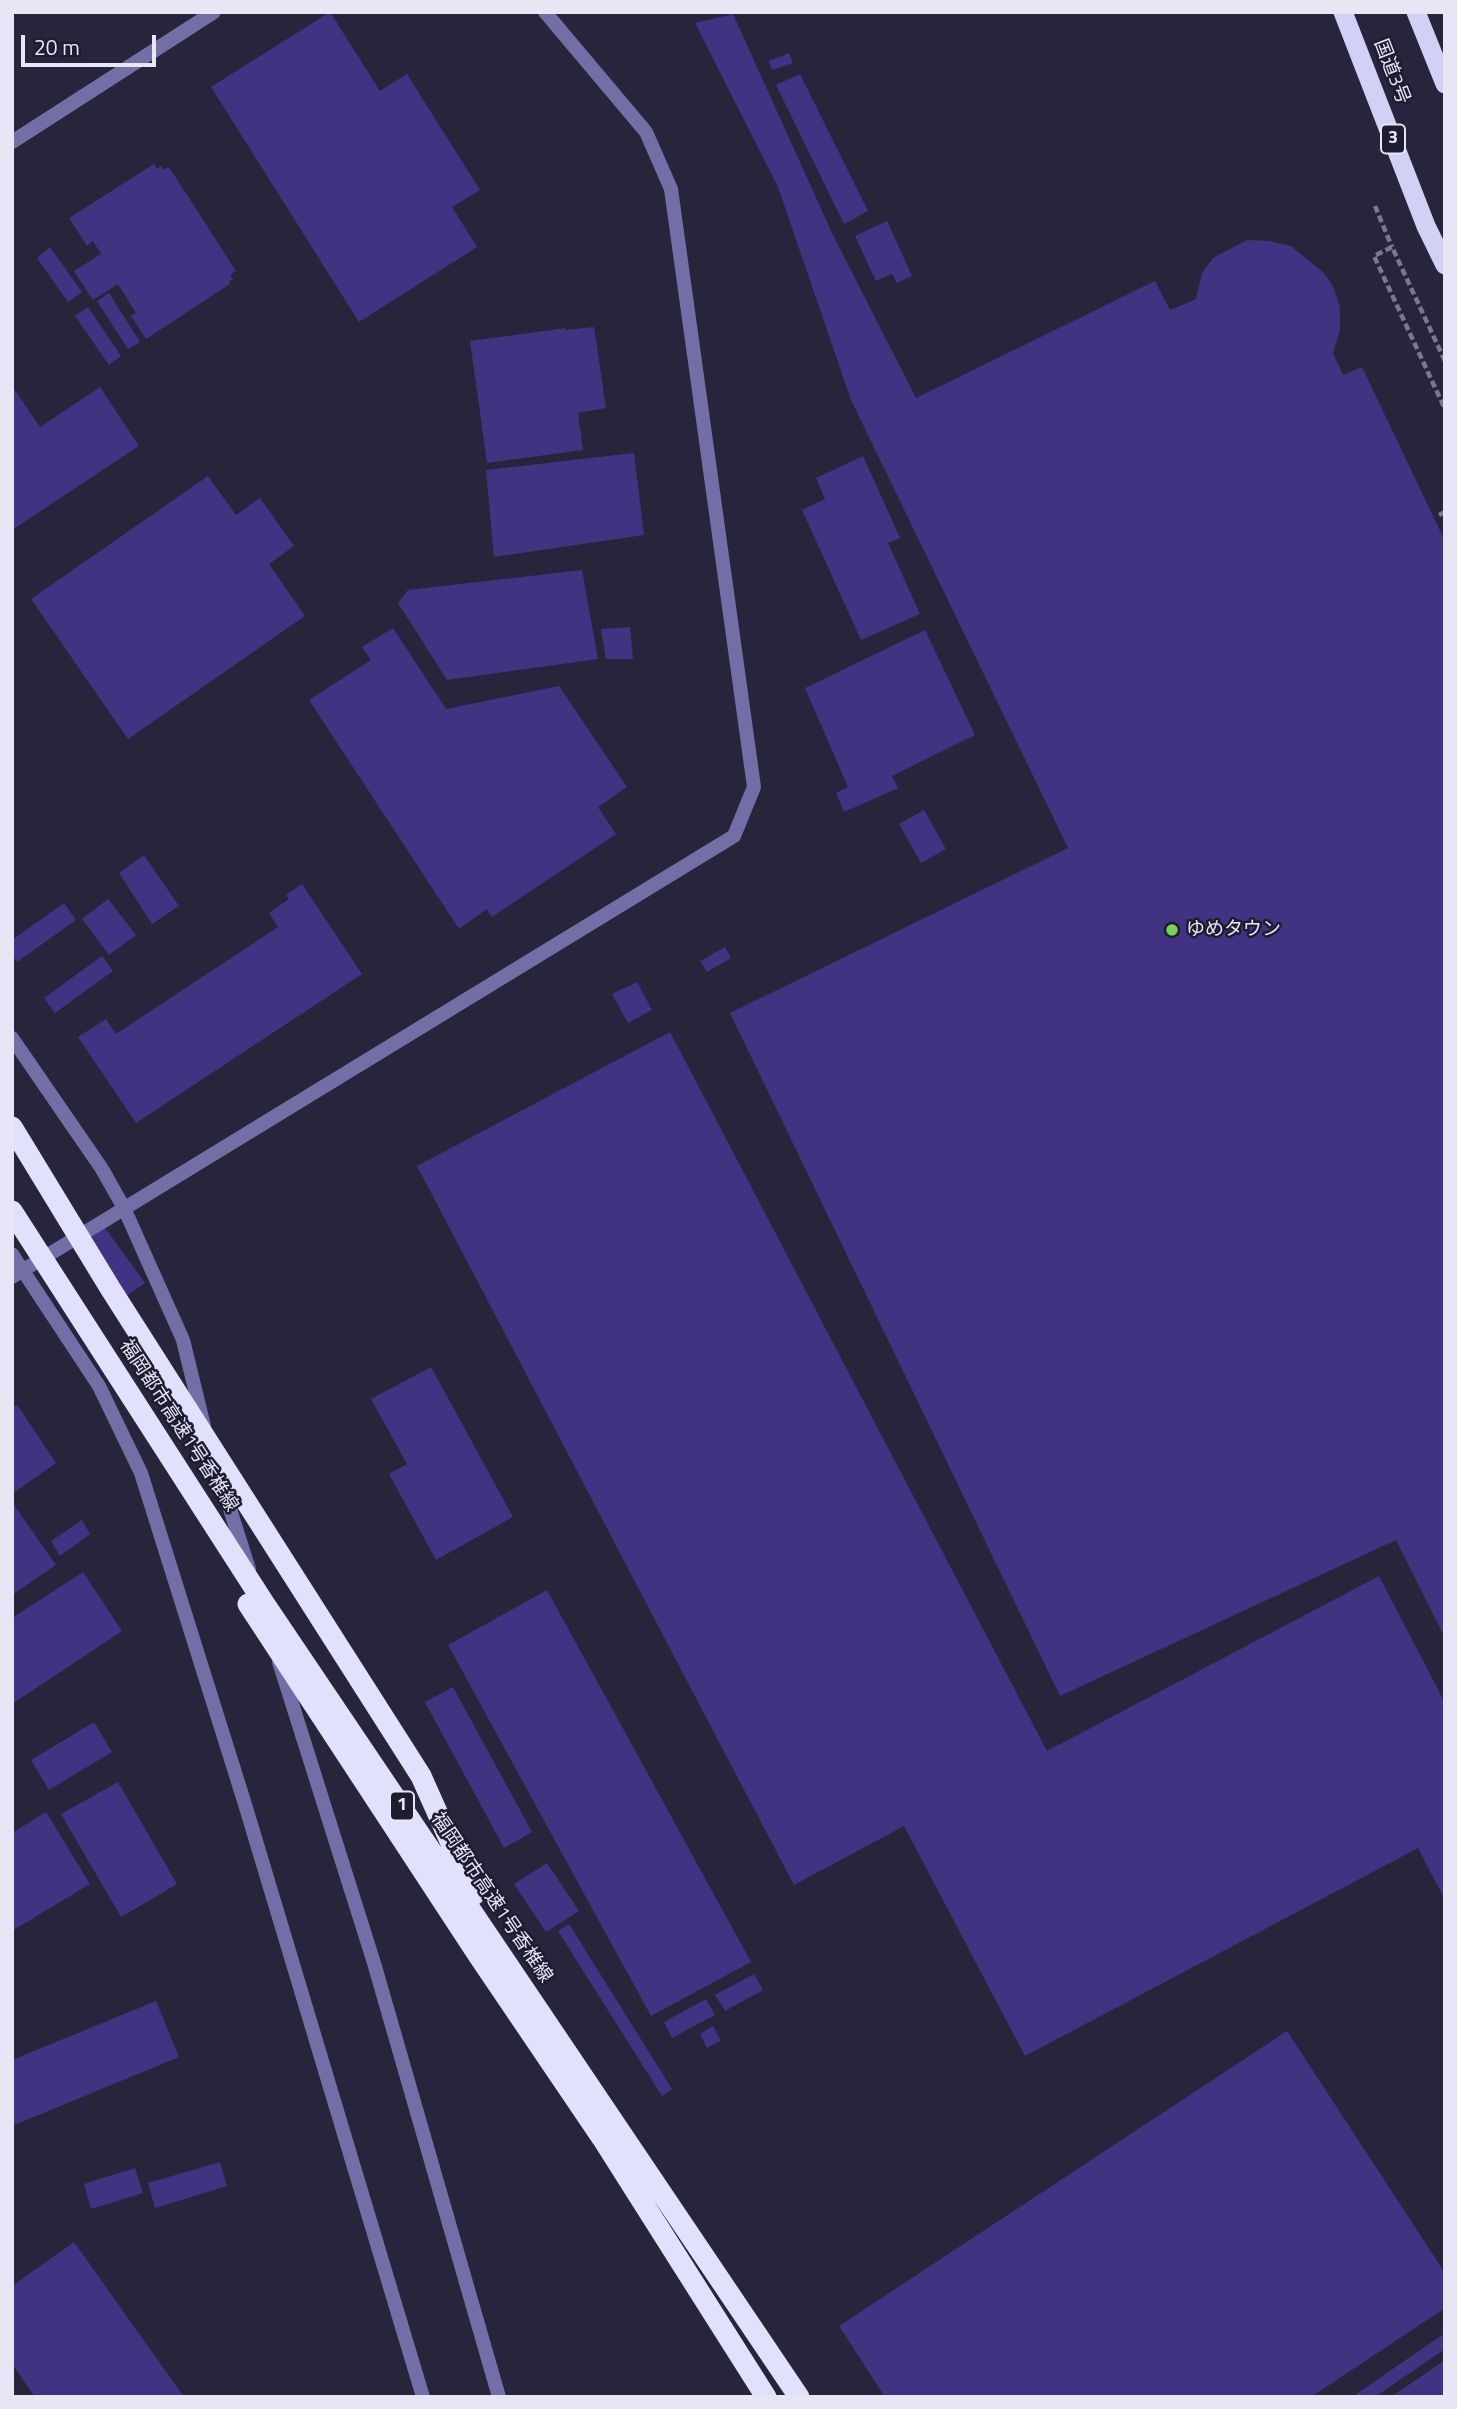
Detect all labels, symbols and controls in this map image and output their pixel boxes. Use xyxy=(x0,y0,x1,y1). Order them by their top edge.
scale bar xyxy=(24,21,159,65)
text: 20 m xyxy=(34,31,80,63)
street label: 国道3号 xyxy=(1368,36,1414,108)
road number: 3 xyxy=(1381,124,1405,154)
place label: ゆめタウン xyxy=(1186,919,1281,941)
marker: ゆめタウン xyxy=(1164,922,1180,938)
street label: 福岡都市高速1号香椎線 xyxy=(114,1336,242,1516)
road number: 1 xyxy=(390,1792,414,1820)
street label: 福岡都市高速1号香椎線 xyxy=(425,1808,557,1988)

